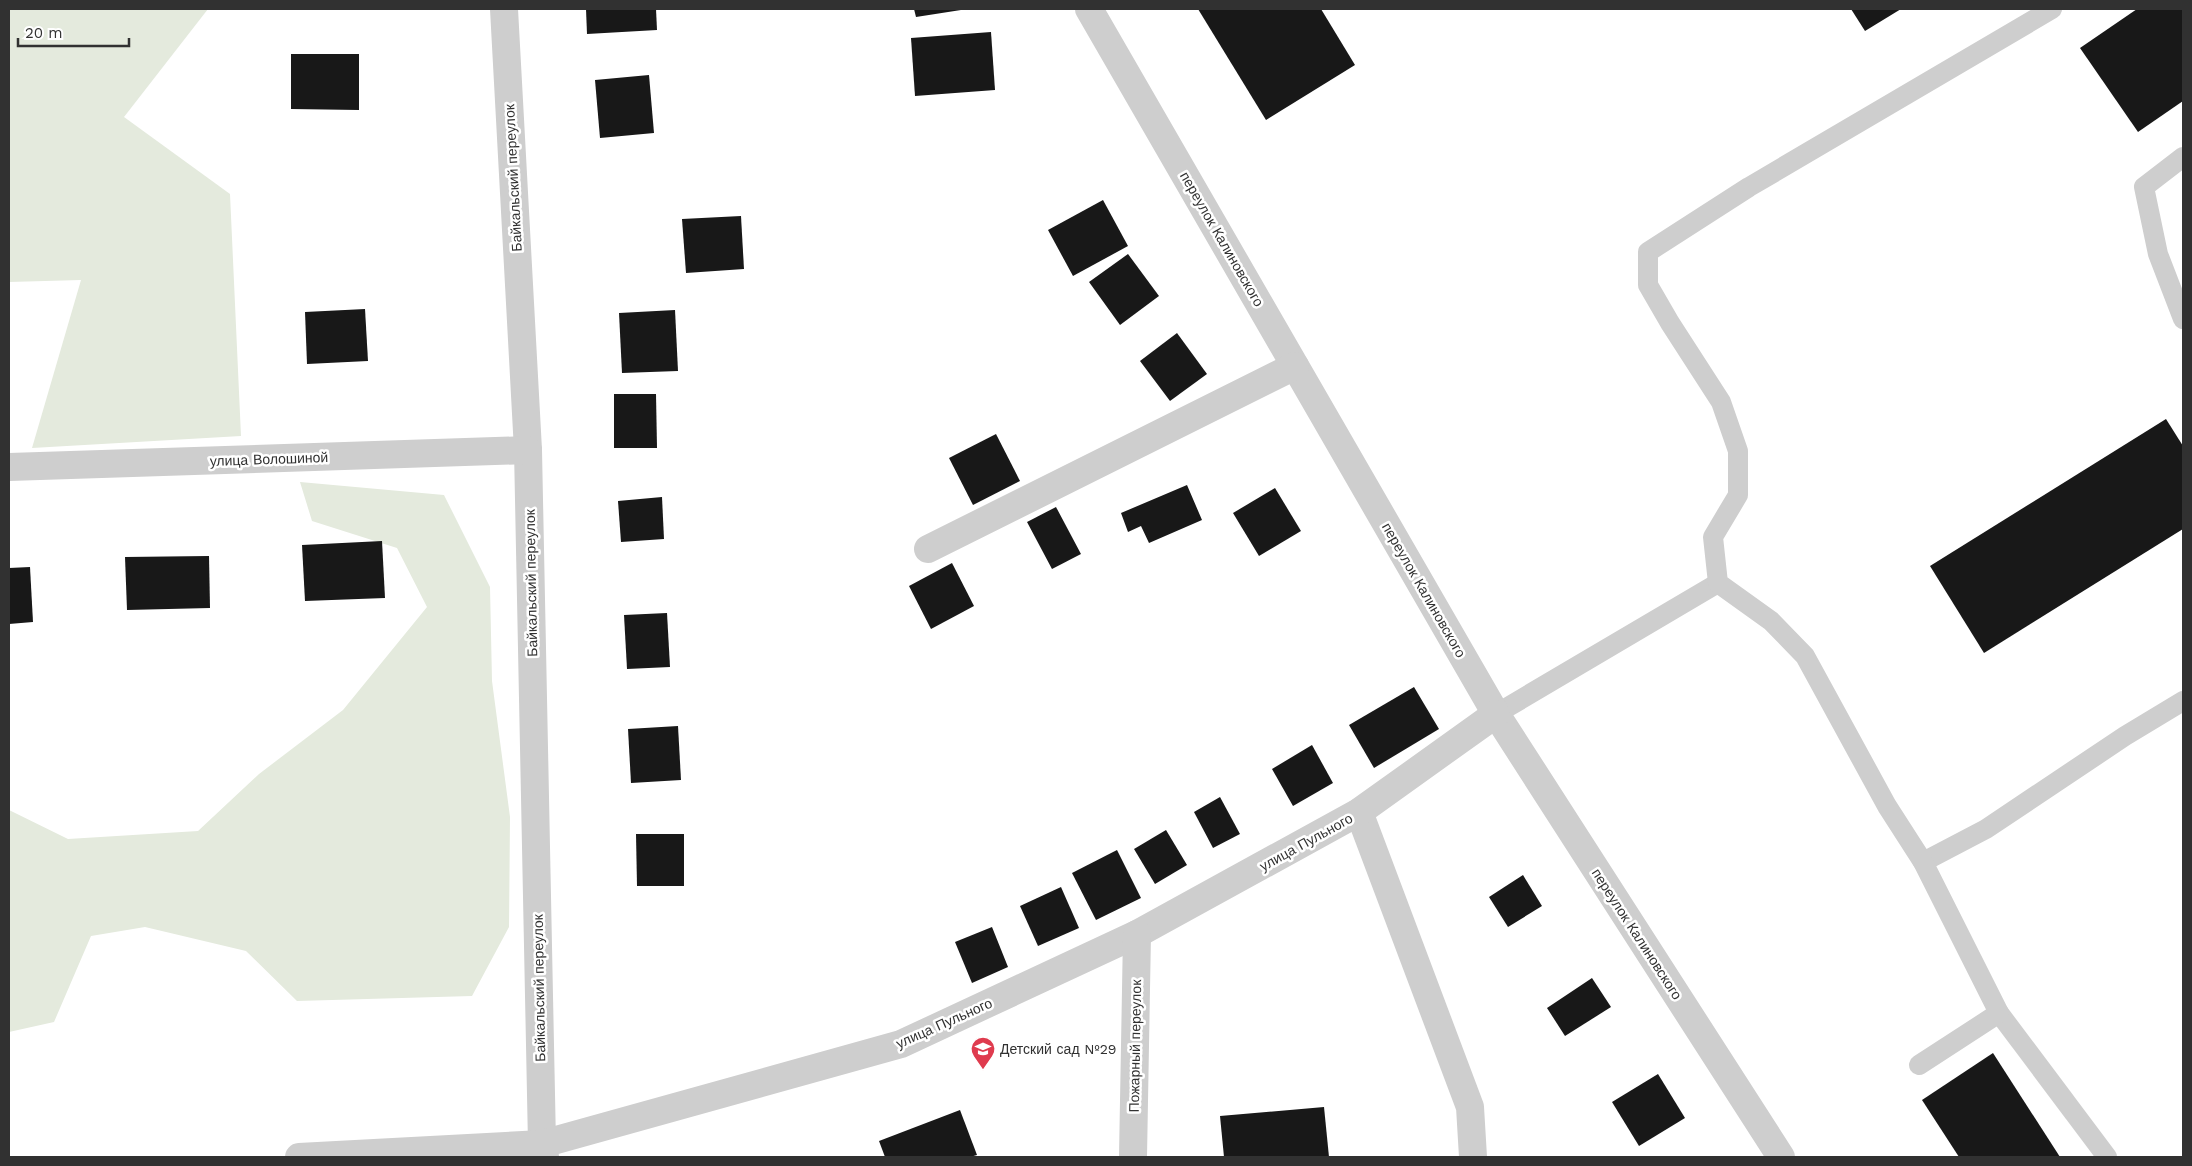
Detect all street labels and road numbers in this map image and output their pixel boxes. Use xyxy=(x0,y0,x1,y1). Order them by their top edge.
street label: Байкальский переулок xyxy=(501,103,525,252)
street label: переулок Калиновского xyxy=(1177,169,1267,309)
street label: улица Волошиной xyxy=(209,449,329,469)
street label: Байкальский переулок xyxy=(522,508,540,657)
street label: переулок Калиновского xyxy=(1379,520,1469,660)
street label: улица Пульного xyxy=(1257,810,1355,874)
street label: переулок Калиновского xyxy=(1589,866,1685,1003)
street label: Байкальский переулок xyxy=(530,913,548,1062)
street label: Пожарный переулок xyxy=(1126,979,1144,1112)
street label: улица Пульного xyxy=(893,995,995,1051)

